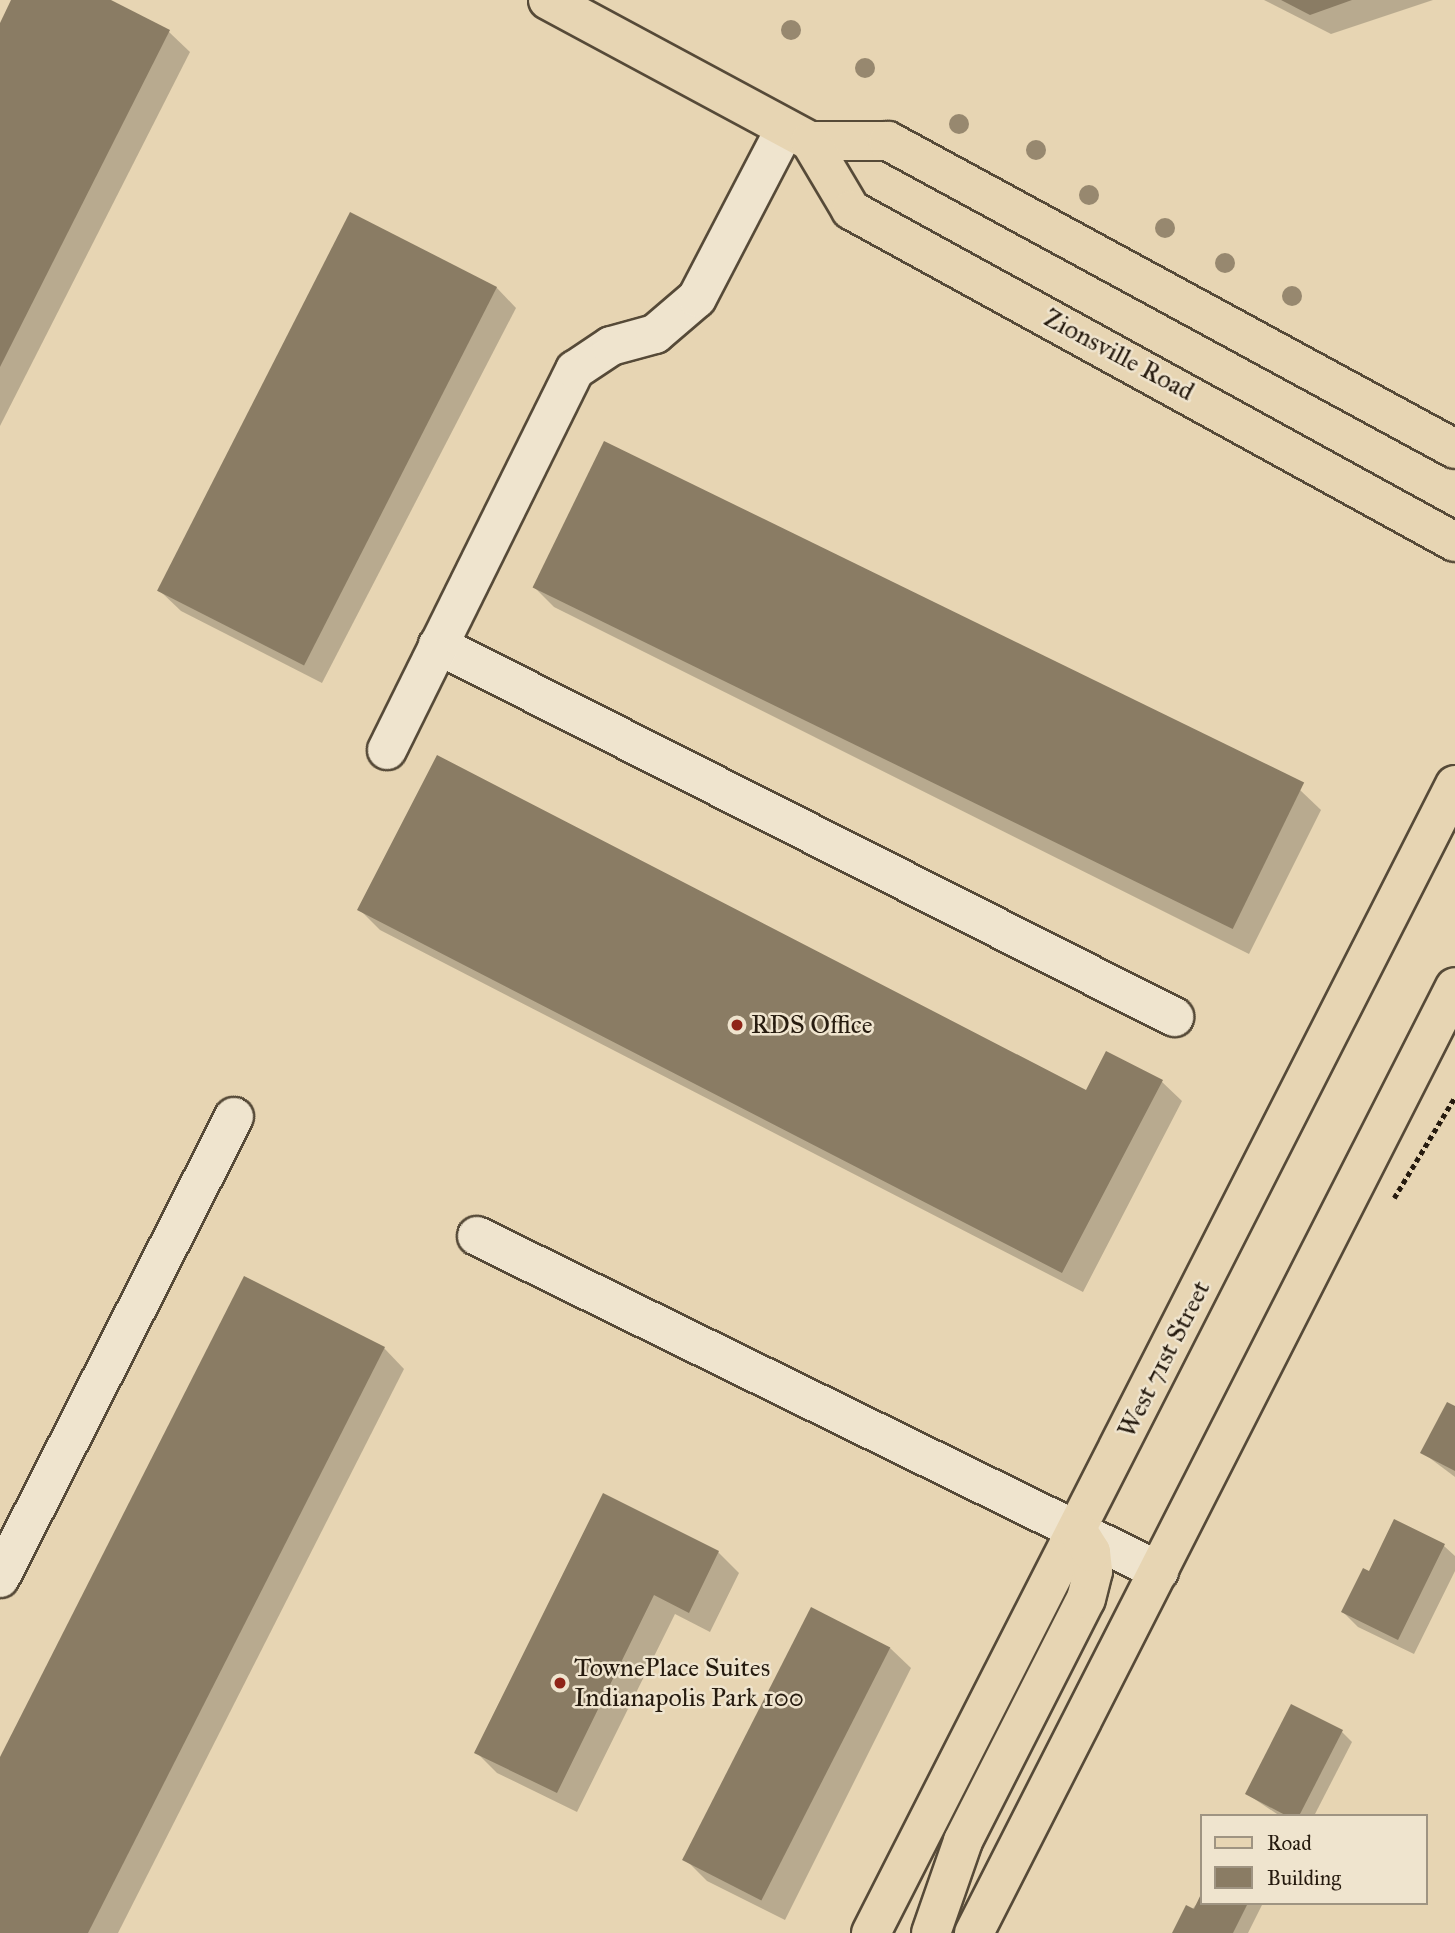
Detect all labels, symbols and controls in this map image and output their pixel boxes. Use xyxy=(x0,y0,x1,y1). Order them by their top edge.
street label: Zionsville Road xyxy=(1039,302,1199,408)
place label: RDS Office xyxy=(751,1009,873,1041)
marker: RDS Office xyxy=(729,1017,745,1033)
street label: West 71st Street xyxy=(1111,1275,1217,1443)
place label: TownePlace Suites Indianapolis Park 100 xyxy=(574,1652,804,1714)
marker: TownePlace Suites Indianapolis Park 100 xyxy=(552,1675,568,1691)
legend xyxy=(1200,1814,1427,1905)
text: Road xyxy=(1267,1830,1312,1856)
text: Building xyxy=(1267,1865,1341,1891)

